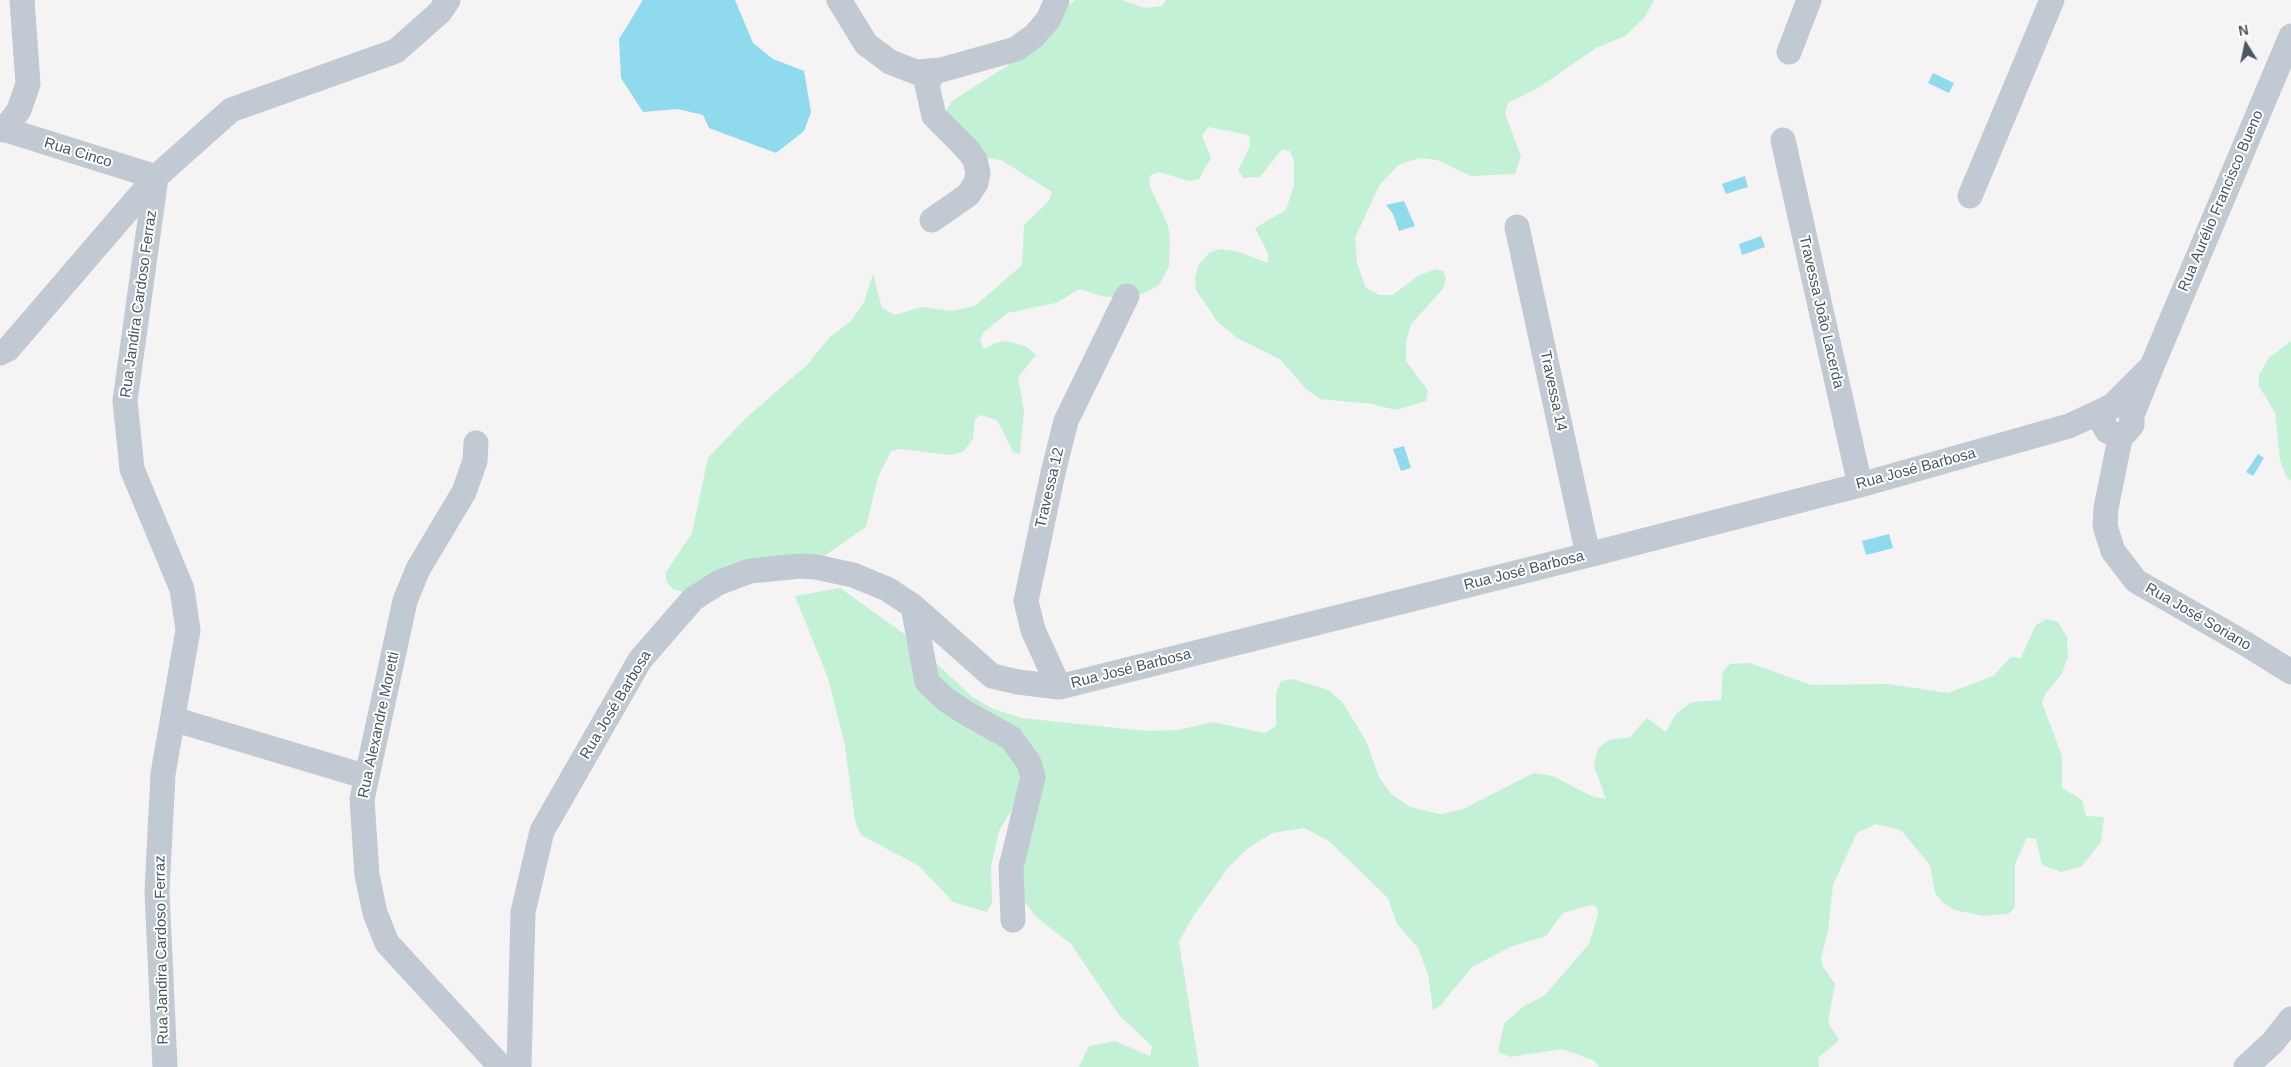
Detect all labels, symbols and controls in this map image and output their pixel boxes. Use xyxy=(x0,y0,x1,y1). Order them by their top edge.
north arrow xyxy=(2221,20,2271,70)
text: N xyxy=(2237,21,2250,39)
street label: Rua Aurélio Francisco Bueno xyxy=(2175,108,2267,294)
street label: Rua Cinco xyxy=(42,134,114,172)
street label: Rua Jandira Cardoso Ferraz xyxy=(117,209,161,399)
street label: Travessa João Lacerda xyxy=(1795,234,1847,390)
street label: Travessa 14 xyxy=(1536,349,1570,433)
street label: Rua José Barbosa xyxy=(1854,444,1978,494)
street label: Travessa 12 xyxy=(1032,446,1068,530)
street label: Rua José Barbosa xyxy=(1462,547,1586,595)
street label: Rua José Soriano xyxy=(2142,579,2254,655)
street label: Rua José Barbosa xyxy=(1069,645,1193,693)
street label: Rua José Barbosa xyxy=(577,647,655,763)
street label: Rua Alexandre Moretti xyxy=(355,650,403,800)
street label: Rua Jandira Cardoso Ferraz xyxy=(151,855,173,1045)

